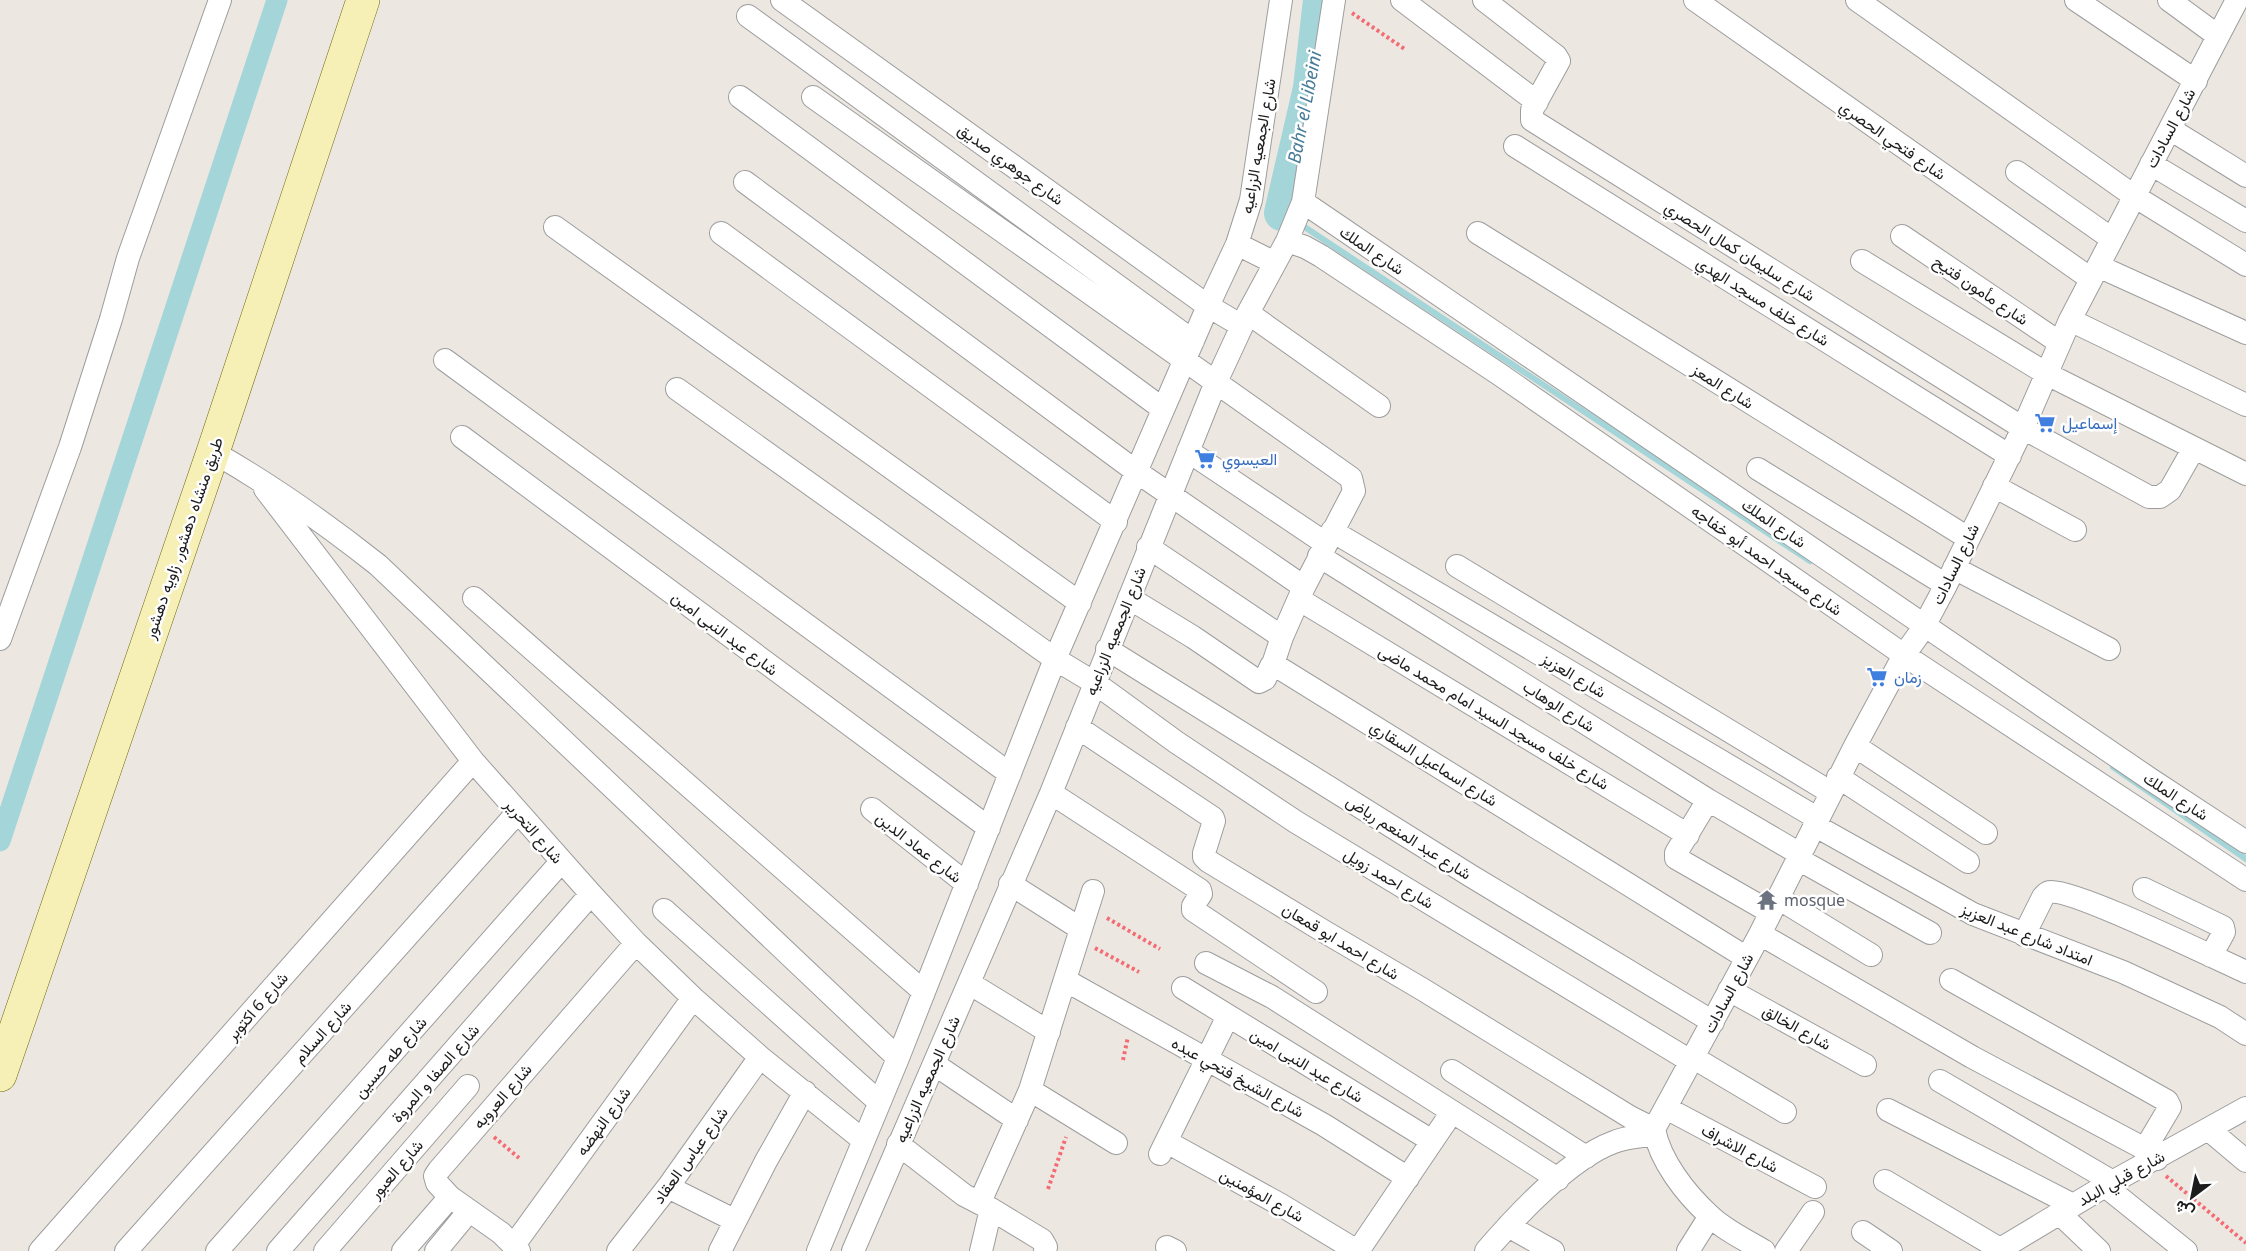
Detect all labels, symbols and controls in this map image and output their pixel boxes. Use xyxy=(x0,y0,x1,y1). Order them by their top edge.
water label: Bahr el Libeini xyxy=(1281,48,1327,165)
street label: شارع الجمعيه الزراعيه xyxy=(1235,77,1282,216)
street label: شارع السادات xyxy=(2140,84,2201,172)
street label: شارع فتحي الحصري xyxy=(1834,95,1951,187)
street label: شارع جوهري صديق xyxy=(952,118,1068,212)
street label: شارع سليمان كمال الحصري xyxy=(1659,196,1819,309)
street label: شارع الملك xyxy=(1335,220,1409,280)
street label: شارع مأمون فتيح xyxy=(1929,250,2033,331)
street label: شارع خلف مسجد الهدي xyxy=(1691,251,1834,353)
street label: شارع المعز xyxy=(1686,358,1758,415)
supermarket icon: إسماعيل xyxy=(2033,411,2057,435)
place label: إسماعيل xyxy=(2062,412,2117,434)
street label: طريق منشاه دهشور, زاويه دهشور xyxy=(138,434,228,643)
supermarket icon: العيسوي xyxy=(1193,447,1217,471)
place label: العيسوي xyxy=(1222,448,1277,473)
street label: شارع الملك xyxy=(1737,493,1811,553)
street label: شارع مسجد احمد أبو خفاجه xyxy=(1686,499,1847,621)
street label: شارع السادات xyxy=(1926,520,1985,609)
street label: شارع الجمعيه الزراعيه xyxy=(1079,563,1152,699)
street label: شارع عبد النبى امين xyxy=(667,586,783,681)
street label: شارع خلف مسجد السيد امام محمد ماضى xyxy=(1374,639,1613,796)
street label: شارع العزيز xyxy=(1536,647,1610,704)
supermarket icon: زمان xyxy=(1865,665,1889,689)
place label: زمان xyxy=(1894,666,1922,688)
street label: شارع الوهاب xyxy=(1518,675,1599,738)
street label: شارع اسماعيل السقاري xyxy=(1365,715,1502,814)
street label: شارع الملك xyxy=(2139,767,2213,826)
street label: شارع عبد المنعم رياض xyxy=(1342,790,1476,885)
street label: شارع التحرير xyxy=(498,793,568,869)
street label: شارع عماد الدين xyxy=(871,806,967,888)
street label: شارع احمد زويل xyxy=(1339,843,1438,914)
temple icon: mosque xyxy=(1755,888,1779,912)
place label: mosque xyxy=(1784,889,1845,911)
street label: شارع احمد ابو قمعان xyxy=(1278,897,1404,986)
street label: امتداد شارع عبد العزيز xyxy=(1957,897,2096,971)
street label: شارع السادات xyxy=(1698,949,1759,1037)
street label: شارع 6 اكتوبر xyxy=(220,967,294,1046)
street label: شارع السلام xyxy=(288,996,357,1069)
street label: شارع الخالق xyxy=(1758,999,1835,1056)
street label: شارع طه حسين xyxy=(348,1012,432,1103)
street label: شارع الجمعيه الزراعيه xyxy=(889,1012,966,1146)
street label: شارع الصفا و المروة xyxy=(386,1019,485,1128)
street label: شارع عبد النبى امين xyxy=(1246,1023,1368,1108)
street label: شارع الشيخ فتحي عبده xyxy=(1166,1031,1308,1125)
street label: شارع العروبه xyxy=(467,1059,537,1134)
street label: شارع النهضه xyxy=(571,1082,636,1160)
street label: شارع عباس العقاد xyxy=(647,1102,733,1208)
street label: شارع الاشراف xyxy=(1697,1118,1782,1178)
street label: شارع العبور xyxy=(363,1135,429,1205)
street label: شارع قبلي البلد xyxy=(2074,1145,2170,1214)
street label: شارع المؤمنين xyxy=(1216,1163,1308,1228)
north arrow xyxy=(2162,1167,2222,1227)
text: ش xyxy=(2170,1195,2198,1224)

